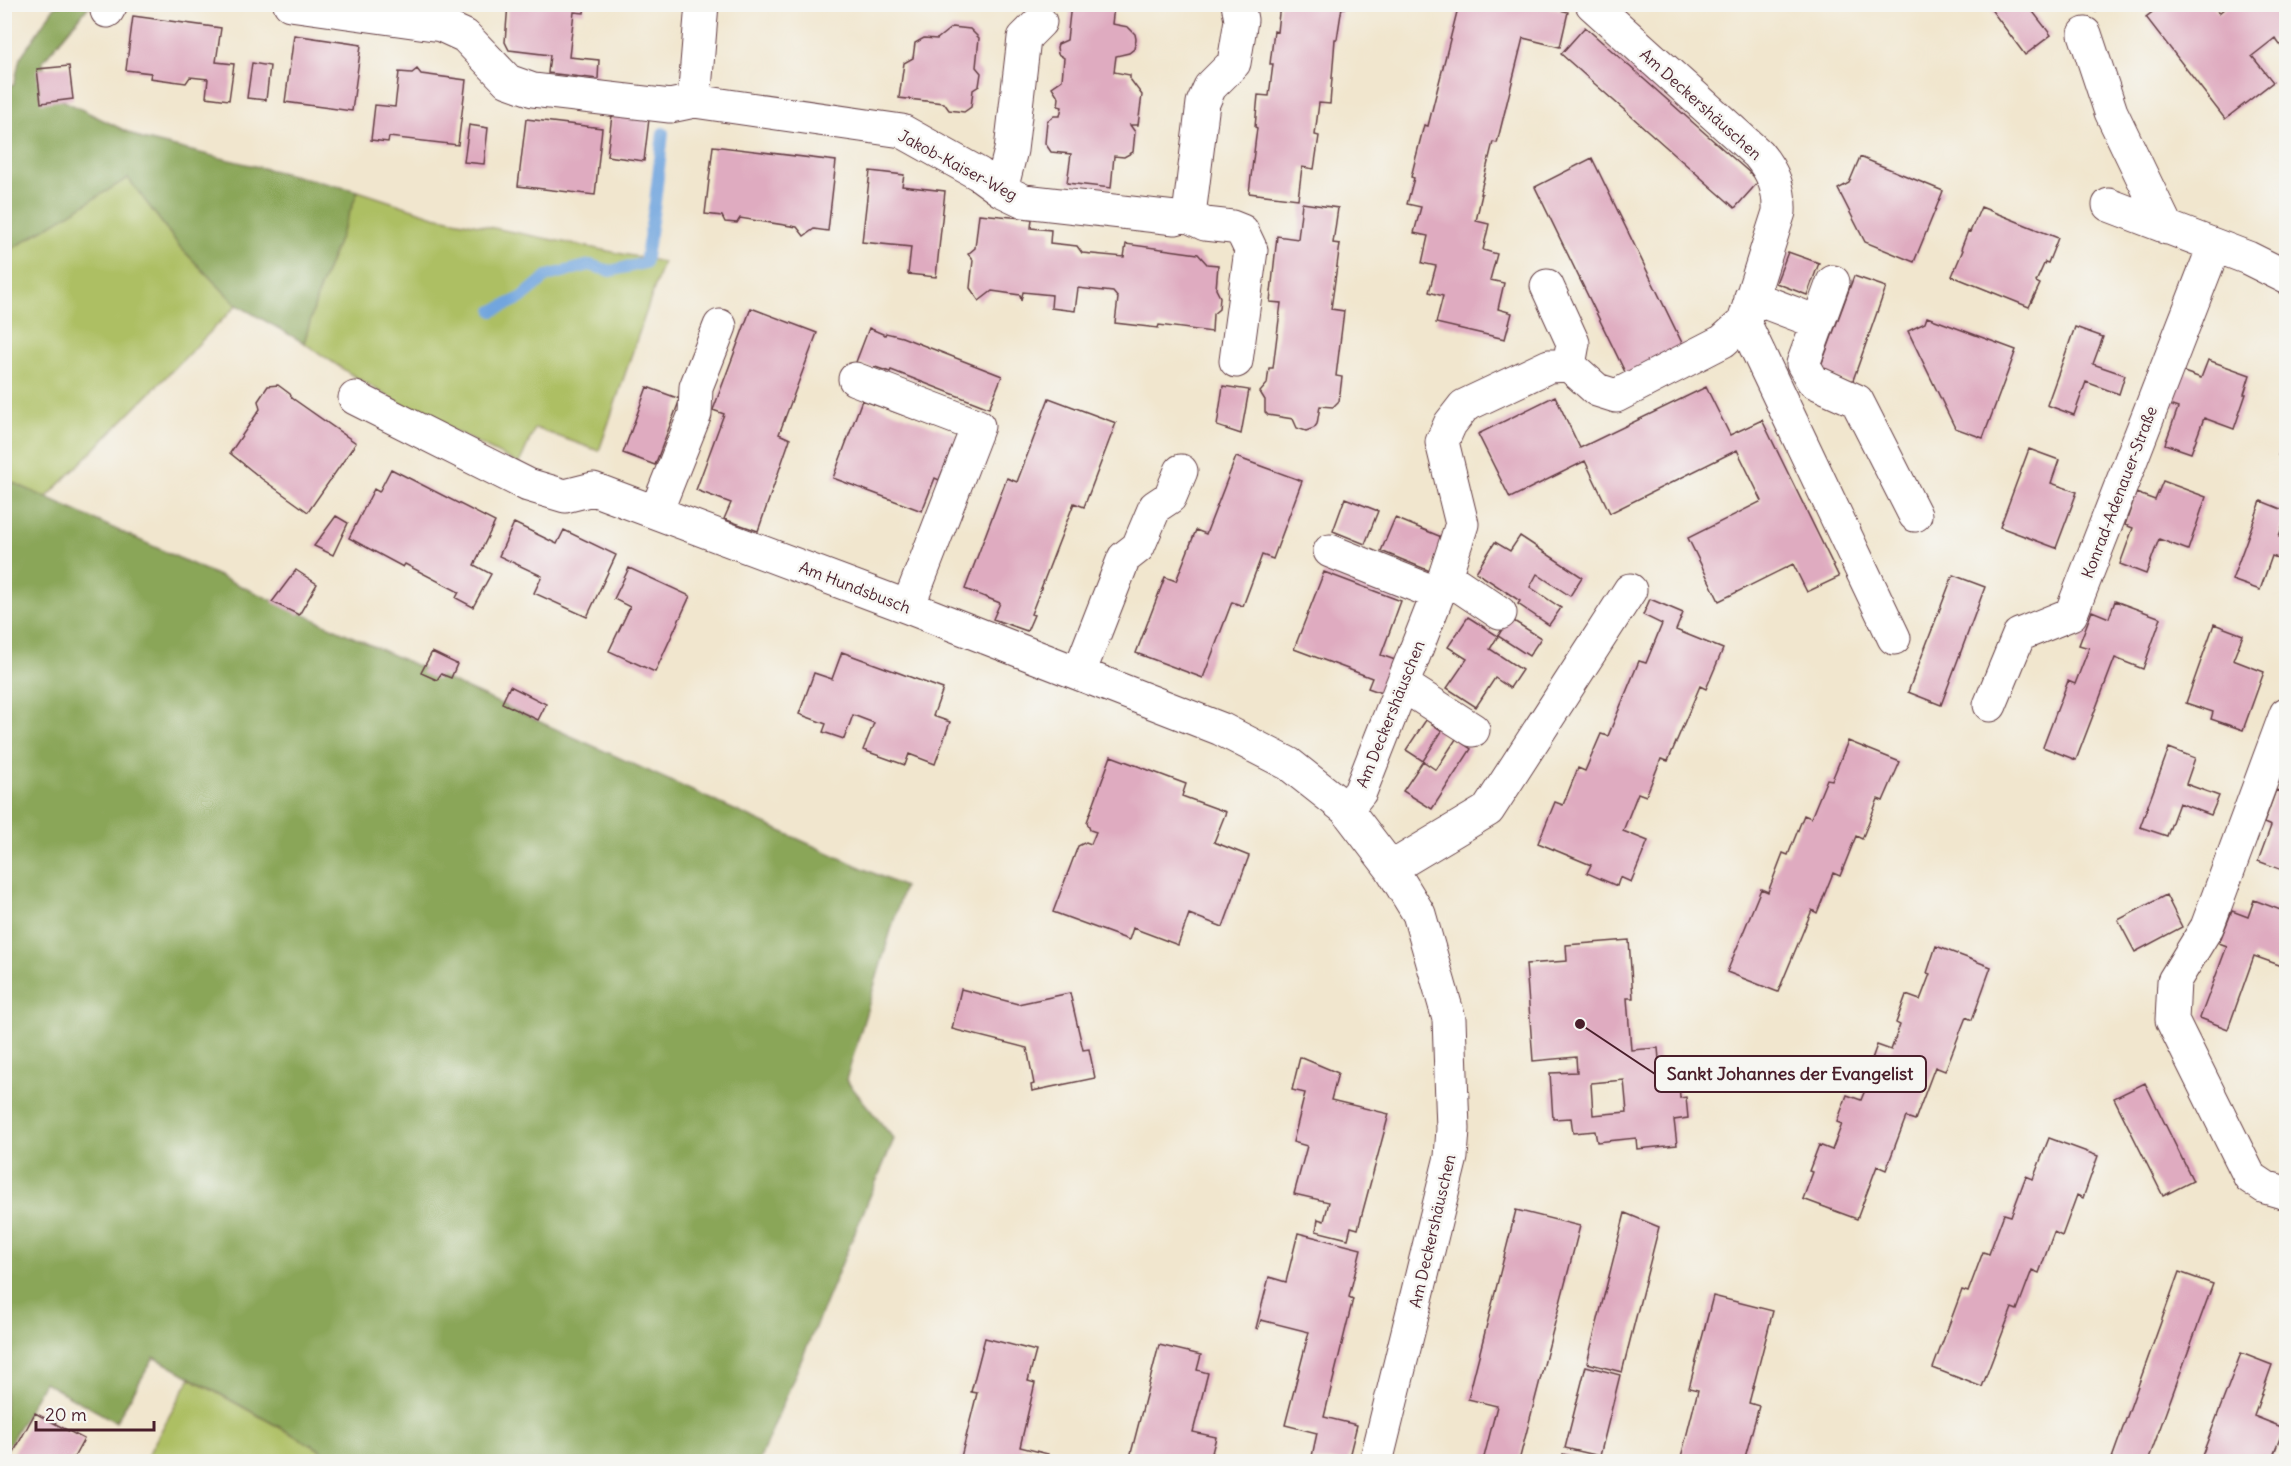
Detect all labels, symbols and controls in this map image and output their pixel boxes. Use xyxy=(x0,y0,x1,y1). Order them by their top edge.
street label: Am Deckershäuschen xyxy=(1636,44,1766,164)
street label: Jakob-Kaiser-Weg xyxy=(895,125,1021,205)
street label: Konrad-Adenauer-Straße xyxy=(2077,403,2161,581)
street label: Am Hundsbusch xyxy=(796,557,914,617)
street label: Am Deckershäuschen xyxy=(1351,638,1429,790)
callout: Sankt Johannes der Evangelist xyxy=(1655,1056,1926,1092)
text: Sankt Johannes der Evangelist xyxy=(1667,1062,1914,1085)
street label: Am Deckershäuschen xyxy=(1405,1152,1459,1310)
scale bar xyxy=(36,1394,154,1432)
text: 20 m xyxy=(45,1403,87,1426)

